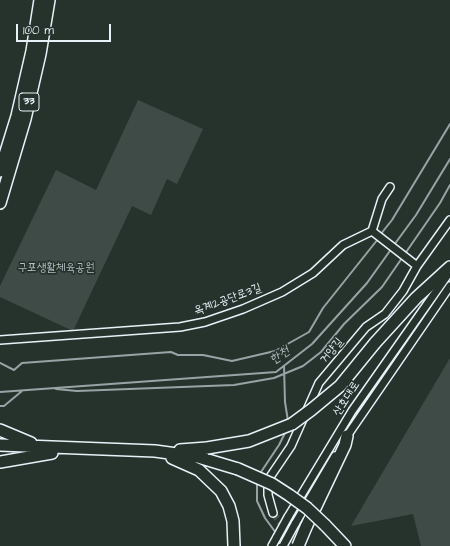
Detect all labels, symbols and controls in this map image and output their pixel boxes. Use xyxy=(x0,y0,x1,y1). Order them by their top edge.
scale bar xyxy=(18,16,113,42)
text: 100 m xyxy=(23,22,54,39)
road number: 33 xyxy=(19,93,39,111)
park label: 구포생활체육공원 xyxy=(17,261,95,275)
street label: 옥계2공단로3길 xyxy=(192,281,264,319)
street label: 거양길 xyxy=(317,335,347,367)
water label: 한천 xyxy=(267,344,293,368)
street label: 산호대로 xyxy=(330,379,364,419)

